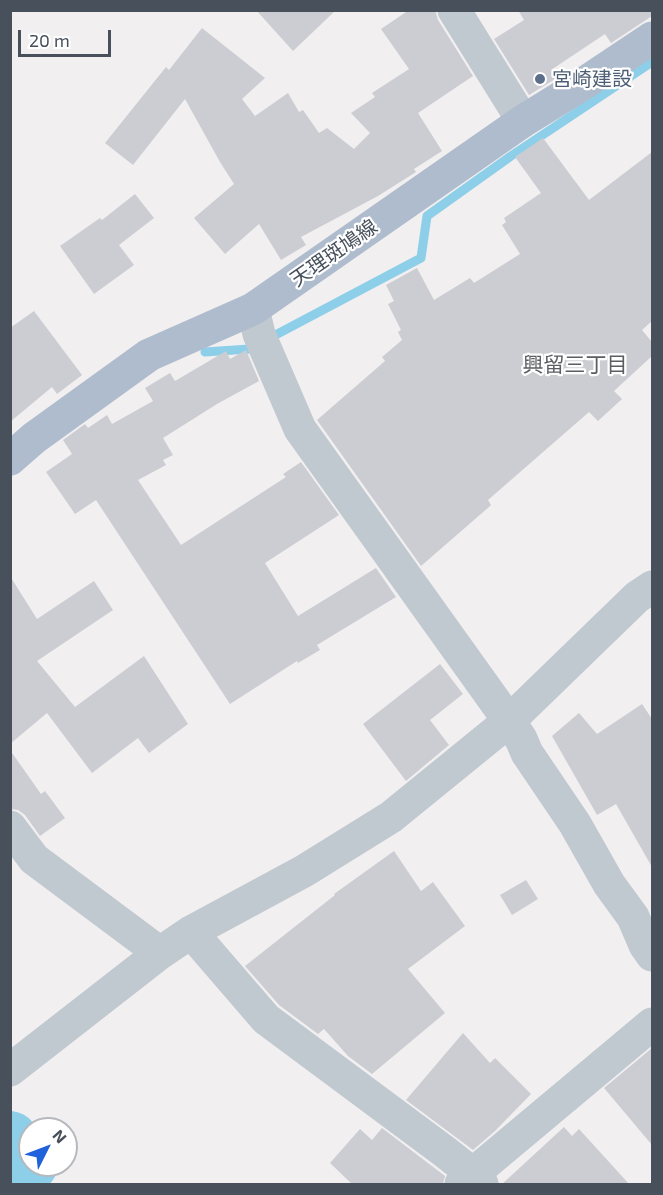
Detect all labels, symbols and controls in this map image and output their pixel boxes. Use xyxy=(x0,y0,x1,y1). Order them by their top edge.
scale bar xyxy=(21,18,114,56)
text: 20 m xyxy=(29,29,70,51)
place label: 宮崎建設 xyxy=(552,67,632,91)
marker: 宮崎建設 xyxy=(533,72,547,86)
street label: 天理斑鳩線 xyxy=(286,214,382,292)
district label: 興留三丁目 xyxy=(523,352,627,378)
north arrow xyxy=(18,1117,78,1177)
text: N xyxy=(49,1125,71,1147)

